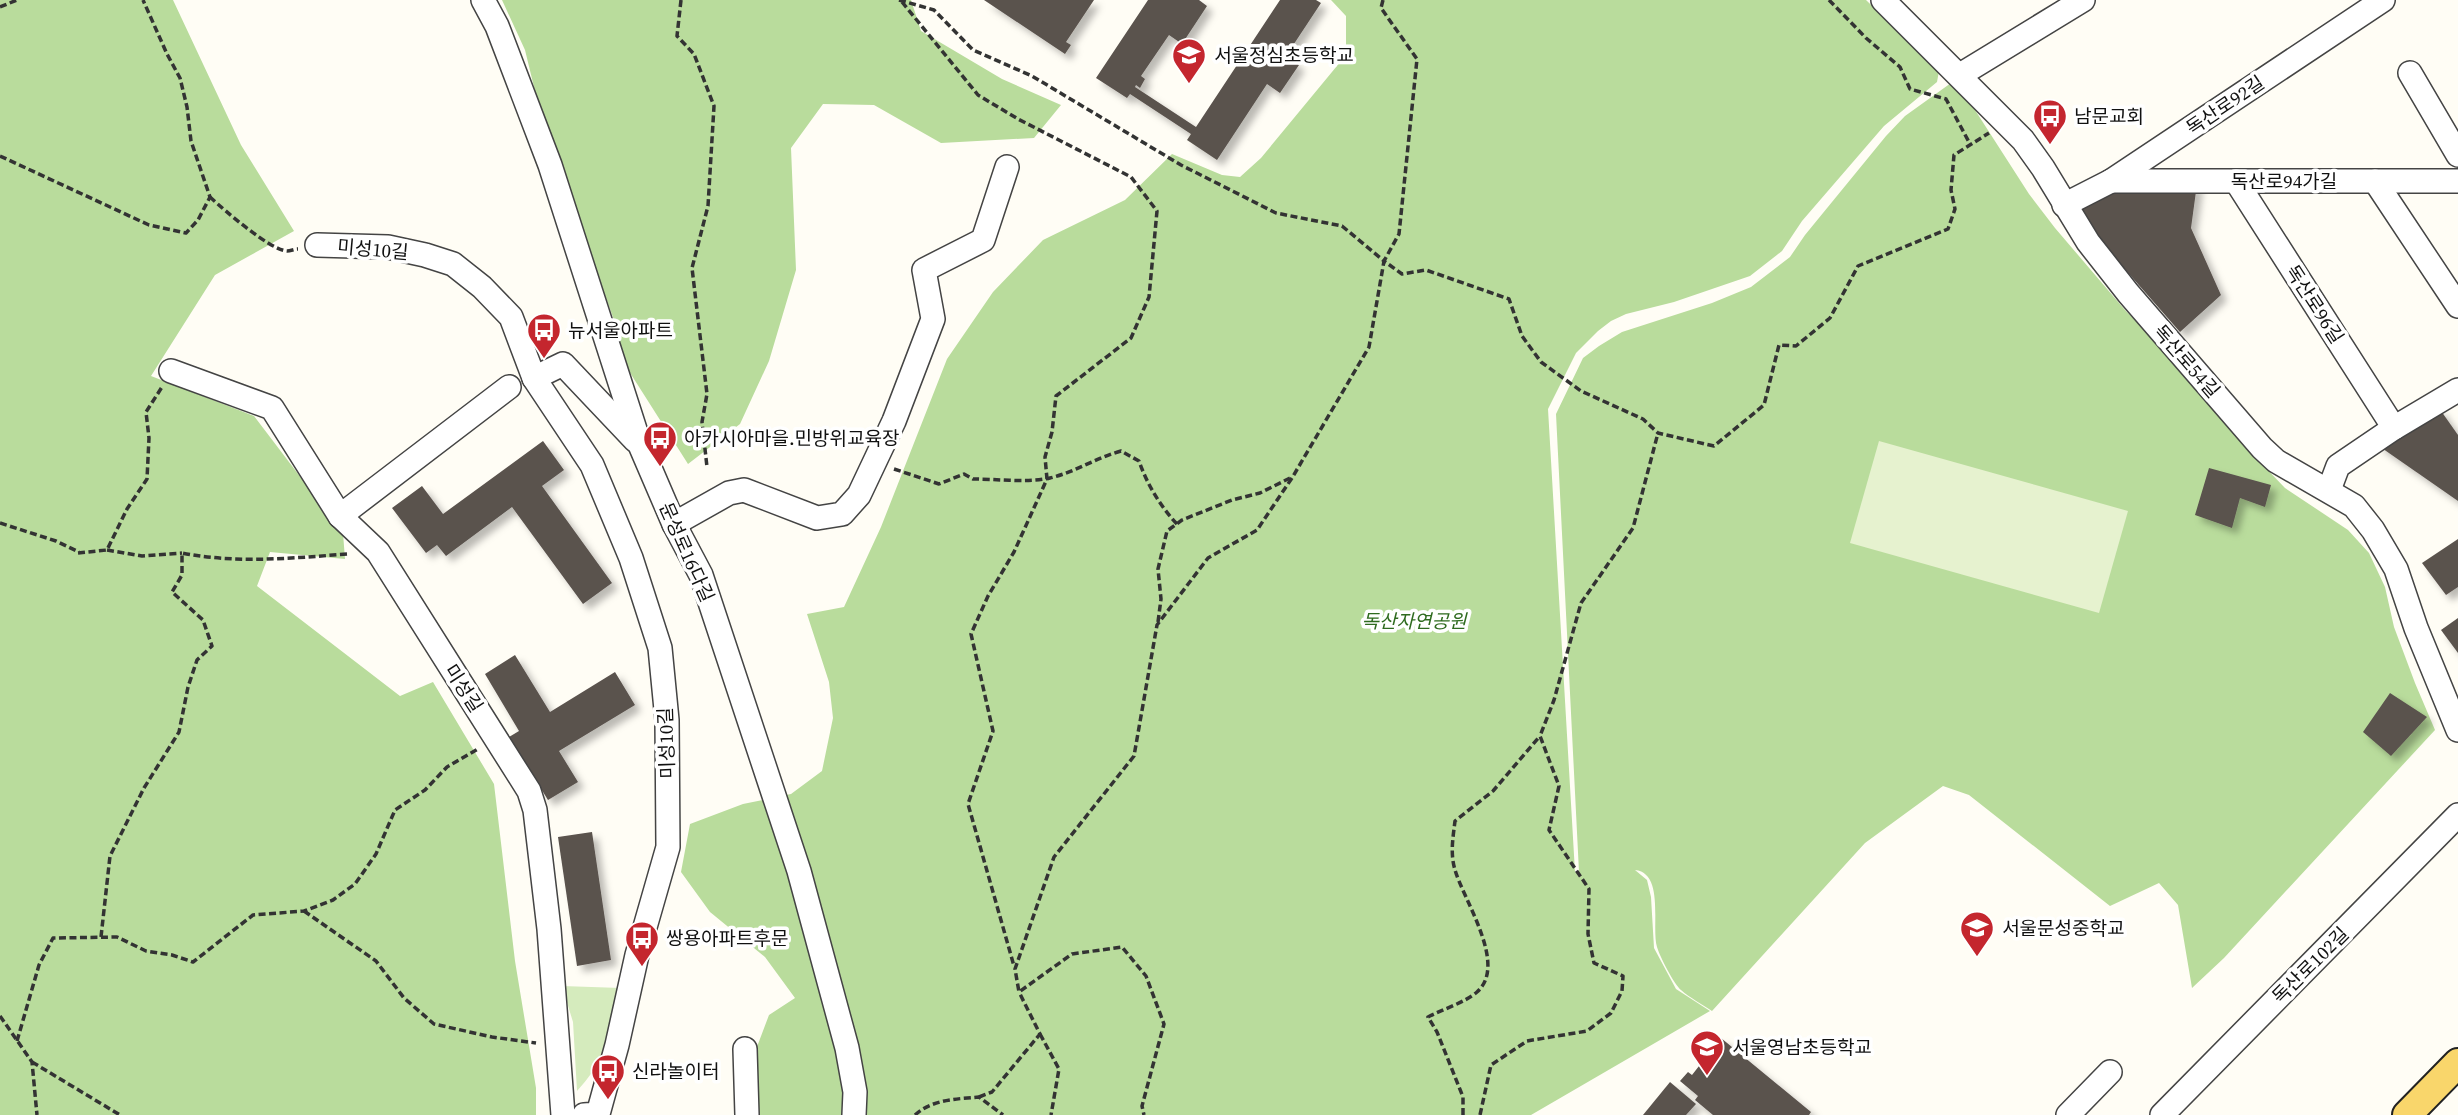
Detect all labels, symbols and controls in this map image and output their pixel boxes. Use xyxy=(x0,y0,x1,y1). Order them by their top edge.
school or university icon: 서울정심초등학교 xyxy=(1170,36,1208,85)
place label: 서울정심초등학교 xyxy=(1214,42,1354,68)
street label: 독산로92길 xyxy=(2181,69,2269,141)
bus stop icon: 남문교회 xyxy=(2031,97,2069,146)
place label: 남문교회 xyxy=(2074,103,2144,129)
street label: 독산로94가길 xyxy=(2231,168,2337,194)
street label: 미성10길 xyxy=(336,233,410,265)
street label: 독산로96길 xyxy=(2280,260,2350,348)
bus stop icon: 뉴서울아파트 xyxy=(525,311,563,360)
place label: 뉴서울아파트 xyxy=(568,317,673,343)
street label: 독산로54길 xyxy=(2148,319,2226,403)
bus stop icon: 아카시아마을.민방위교육장 xyxy=(641,419,679,468)
place label: 아카시아마을.민방위교육장 xyxy=(684,425,899,451)
street label: 문성로16다길 xyxy=(653,498,721,606)
park label: 독산자연공원 xyxy=(1362,608,1468,634)
street label: 미성길 xyxy=(439,659,489,717)
street label: 미성10길 xyxy=(652,707,680,779)
school or university icon: 서울문성중학교 xyxy=(1958,909,1996,958)
place label: 서울문성중학교 xyxy=(2002,915,2124,941)
bus stop icon: 쌍용아파트후문 xyxy=(623,919,661,968)
street label: 독산로102길 xyxy=(2266,921,2354,1009)
place label: 쌍용아파트후문 xyxy=(666,925,788,951)
school or university icon: 서울영남초등학교 xyxy=(1688,1028,1726,1077)
place label: 서울영남초등학교 xyxy=(1732,1034,1872,1060)
bus stop icon: 신라놀이터 xyxy=(589,1052,627,1101)
place label: 신라놀이터 xyxy=(632,1058,719,1084)

